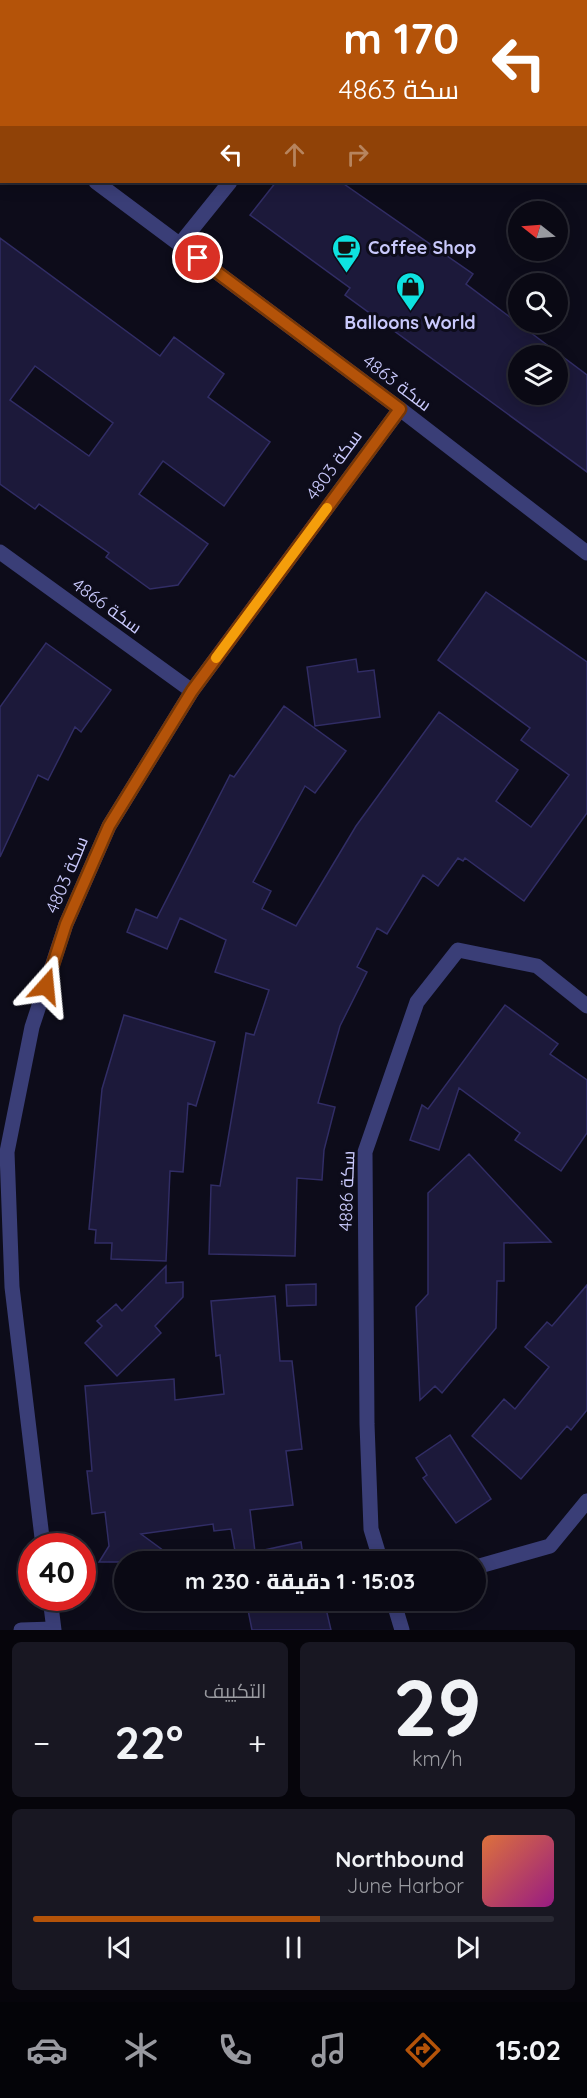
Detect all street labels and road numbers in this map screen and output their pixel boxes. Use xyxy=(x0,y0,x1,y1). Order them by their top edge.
street label: سكة 4863 xyxy=(358,349,436,416)
street label: سكة 4803 xyxy=(300,425,367,504)
street label: سكة 4866 xyxy=(68,573,147,639)
street label: سكة 4803 xyxy=(40,833,93,917)
street label: سكة 4886 xyxy=(334,1150,359,1232)

